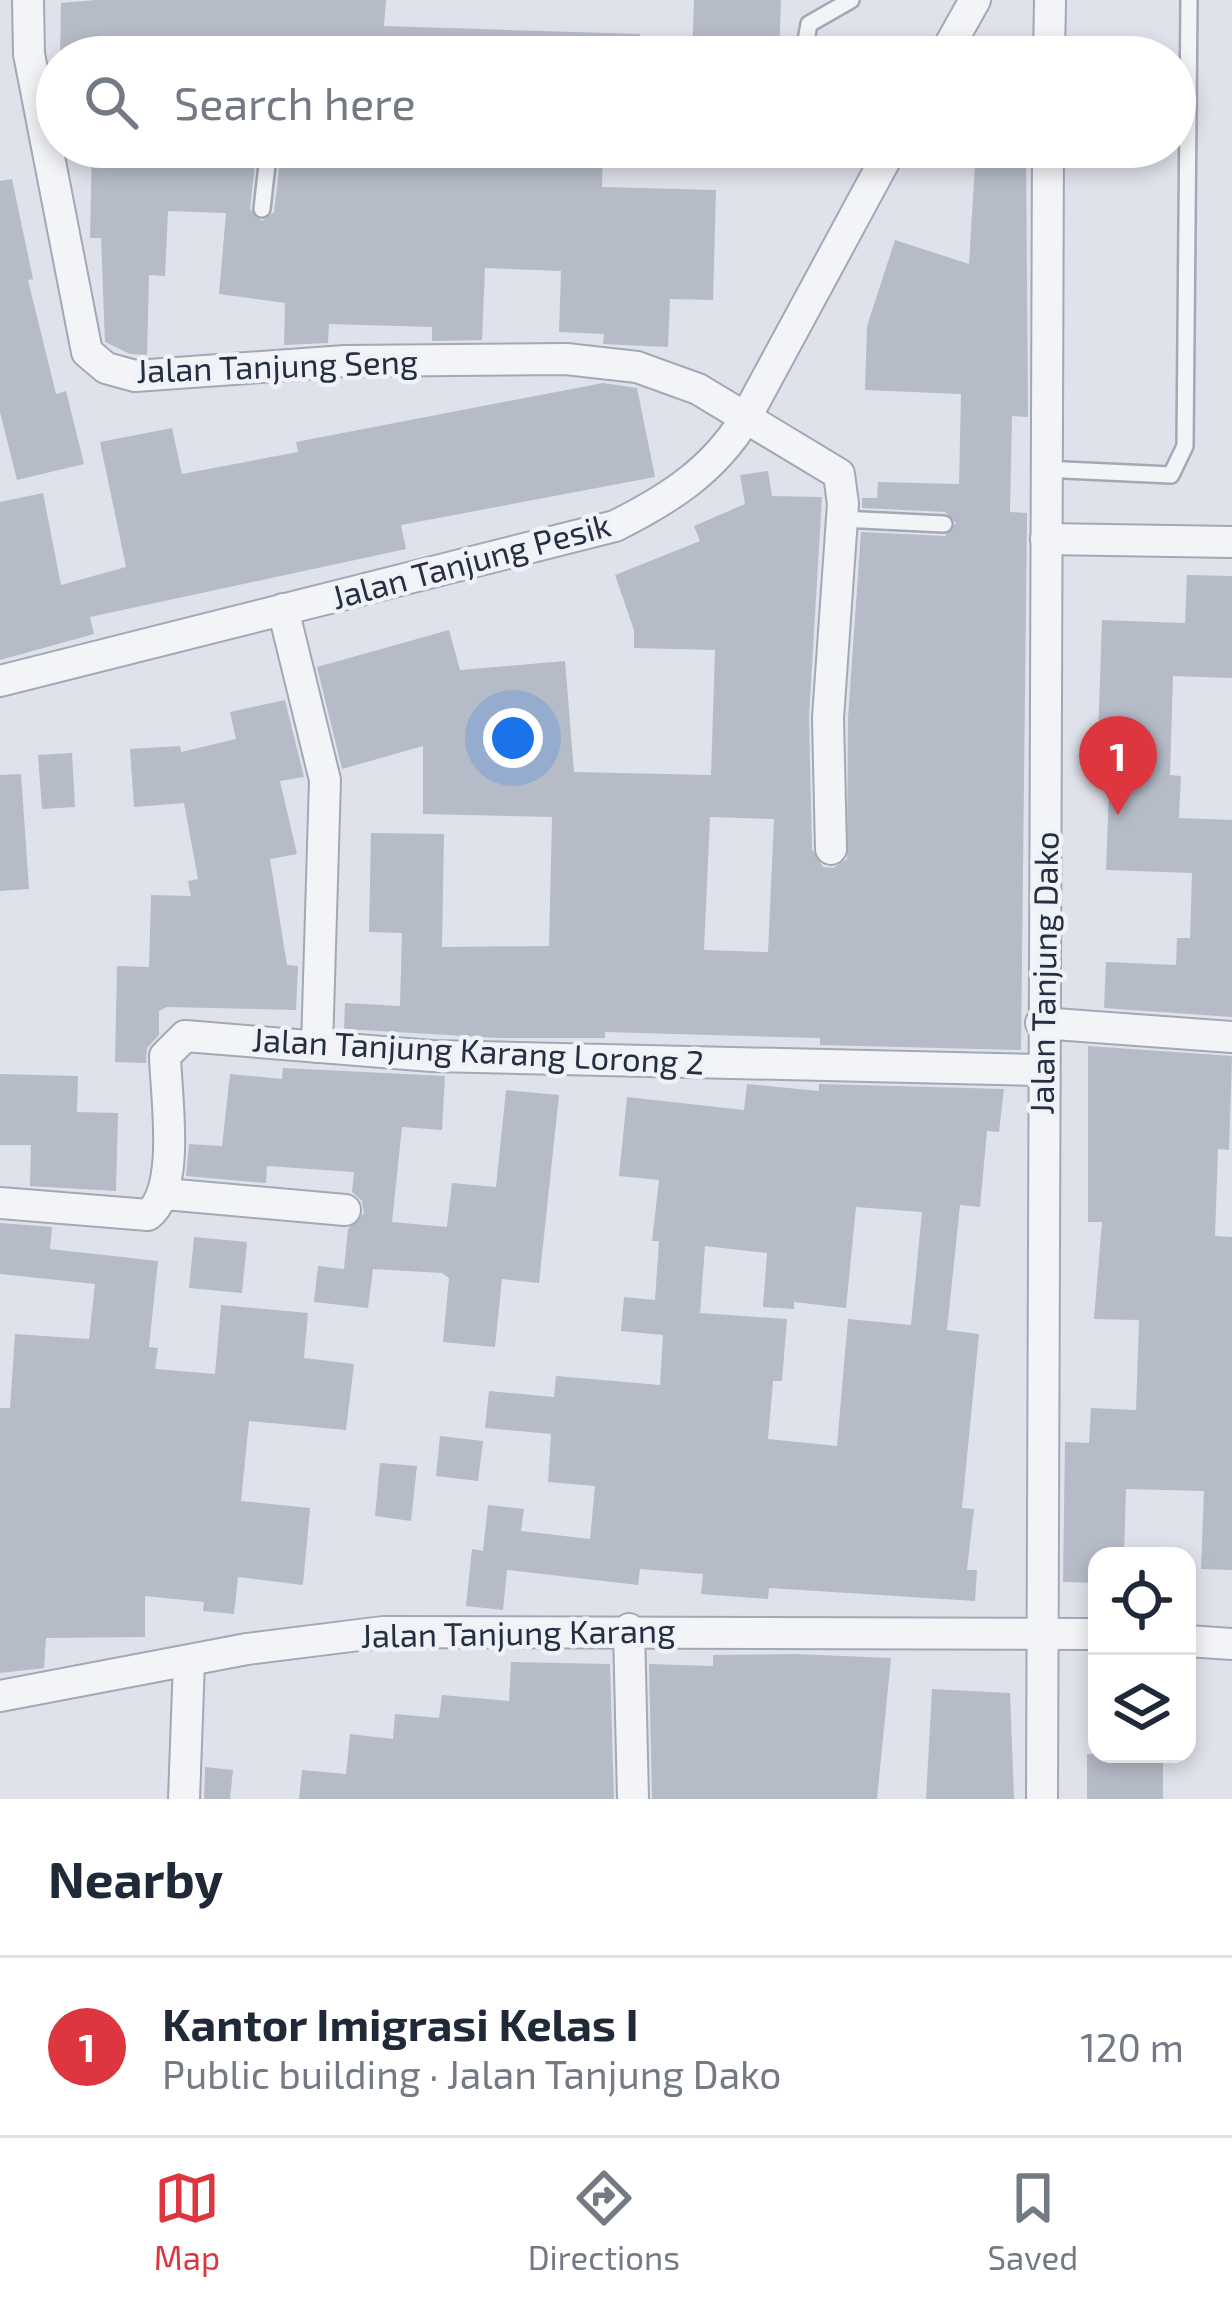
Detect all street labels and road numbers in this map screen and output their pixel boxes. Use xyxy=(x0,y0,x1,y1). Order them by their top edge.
street label: Jalan Tanjung Seng xyxy=(135,340,419,390)
street label: Jalan Tanjung Pesik xyxy=(327,504,615,617)
street label: Jalan Tanjung Dako xyxy=(1021,831,1065,1115)
street label: Jalan Tanjung Karang Lorong 2 xyxy=(251,1018,705,1082)
street label: Jalan Tanjung Karang xyxy=(360,1609,676,1655)

